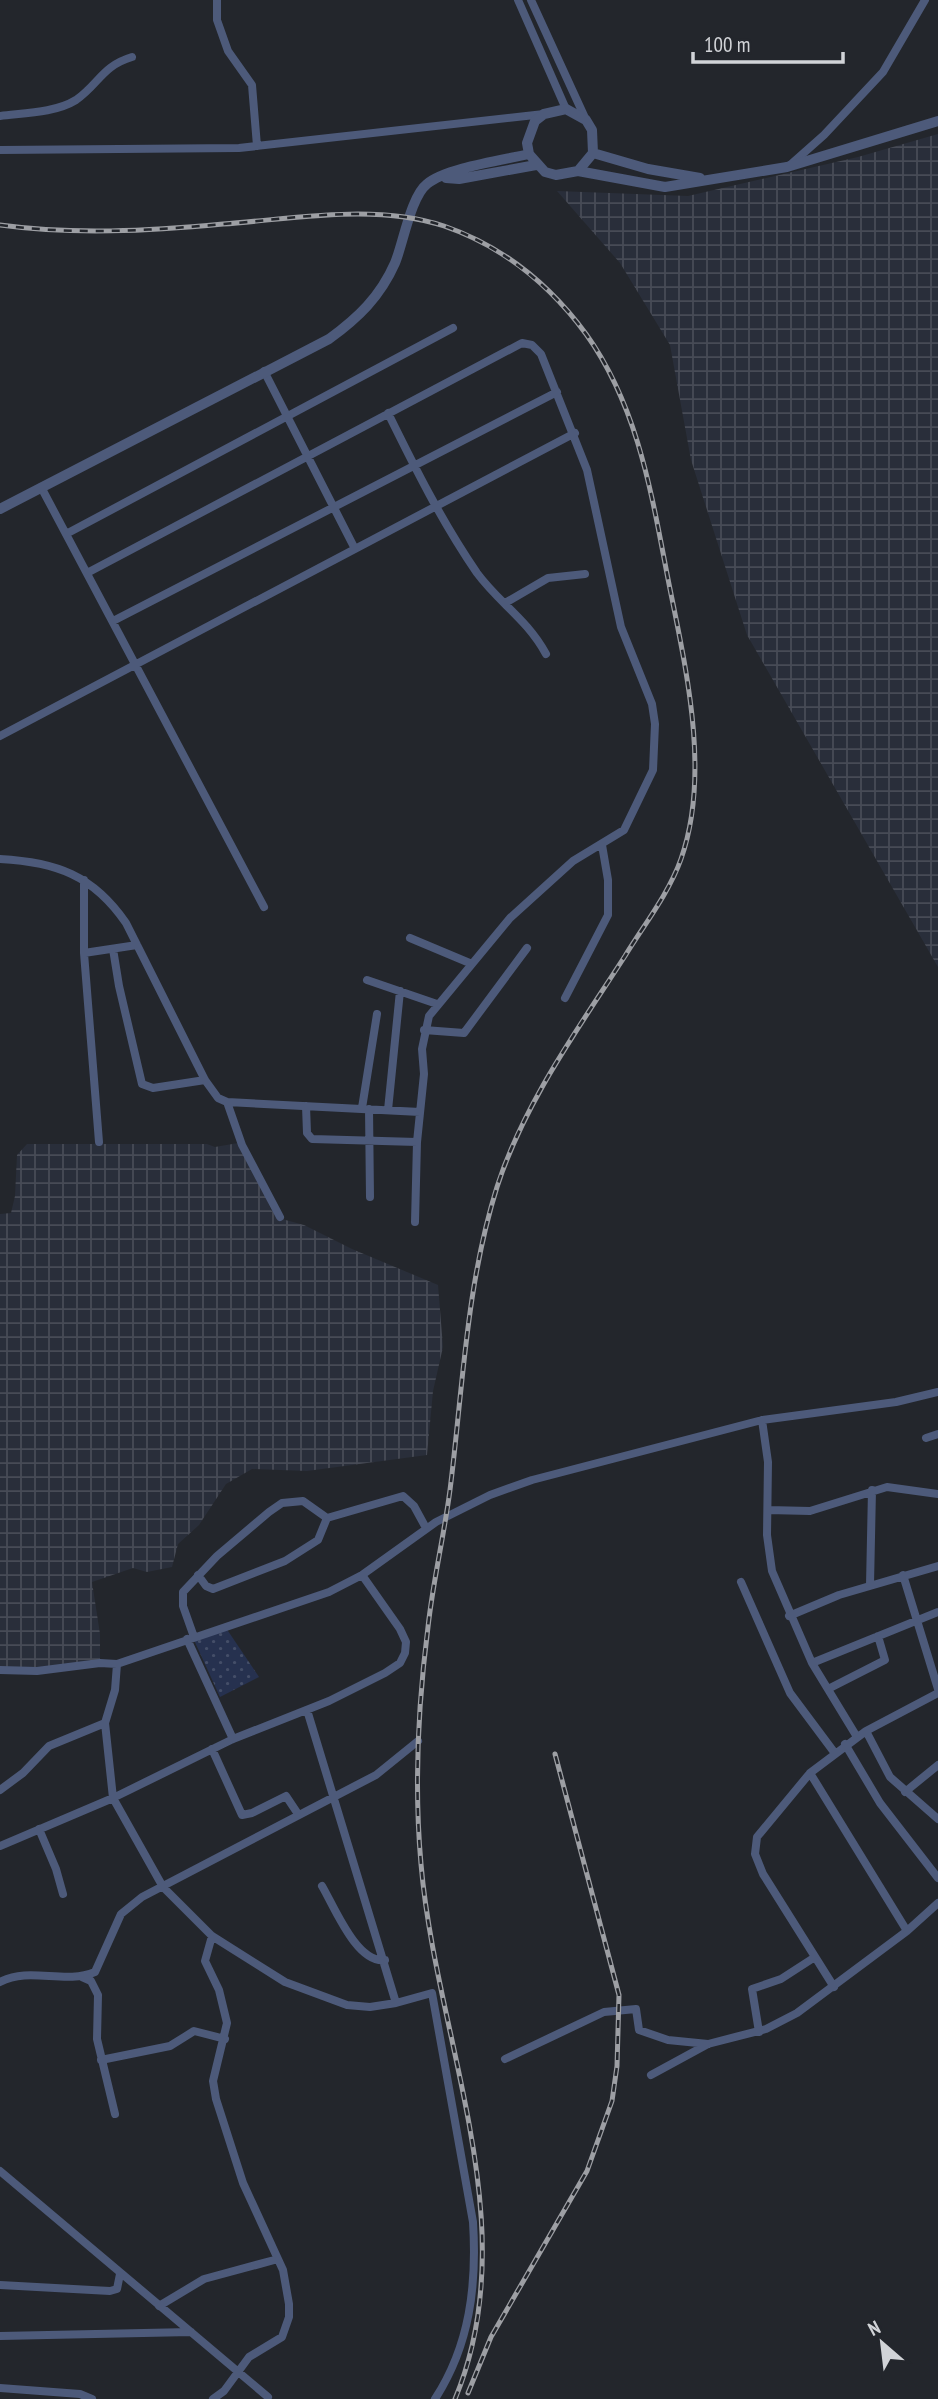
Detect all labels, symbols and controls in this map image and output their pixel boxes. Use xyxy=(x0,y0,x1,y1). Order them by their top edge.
scale bar xyxy=(693,21,844,65)
text: 100 m xyxy=(704,31,750,58)
north arrow xyxy=(847,2308,917,2378)
text: N xyxy=(864,2315,884,2341)

